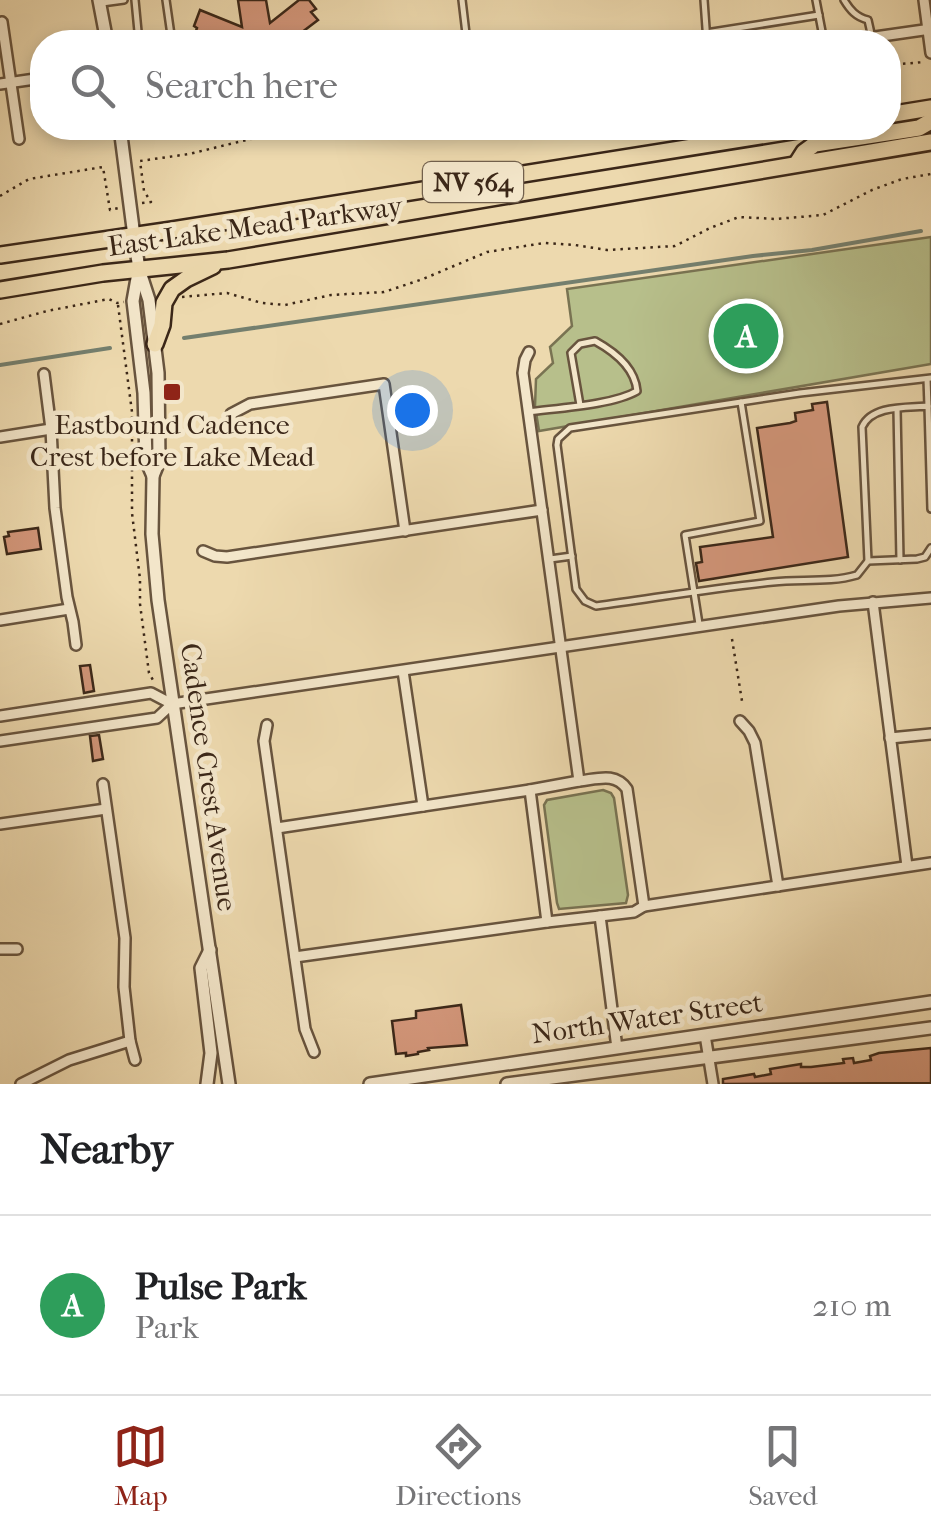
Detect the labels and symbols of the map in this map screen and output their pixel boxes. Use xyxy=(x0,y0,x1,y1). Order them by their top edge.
road number: NV 564 xyxy=(423,162,523,202)
street label: East Lake Mead Parkway xyxy=(106,189,405,263)
pin: A xyxy=(714,298,778,374)
marker: Eastbound Cadence Crest before Lake Mead xyxy=(161,381,183,403)
your location xyxy=(387,385,438,436)
place label: Eastbound Cadence Crest before Lake Mead xyxy=(30,408,315,473)
street label: Cadence Crest Avenue xyxy=(174,641,244,913)
street label: North Water Street xyxy=(529,985,765,1051)

